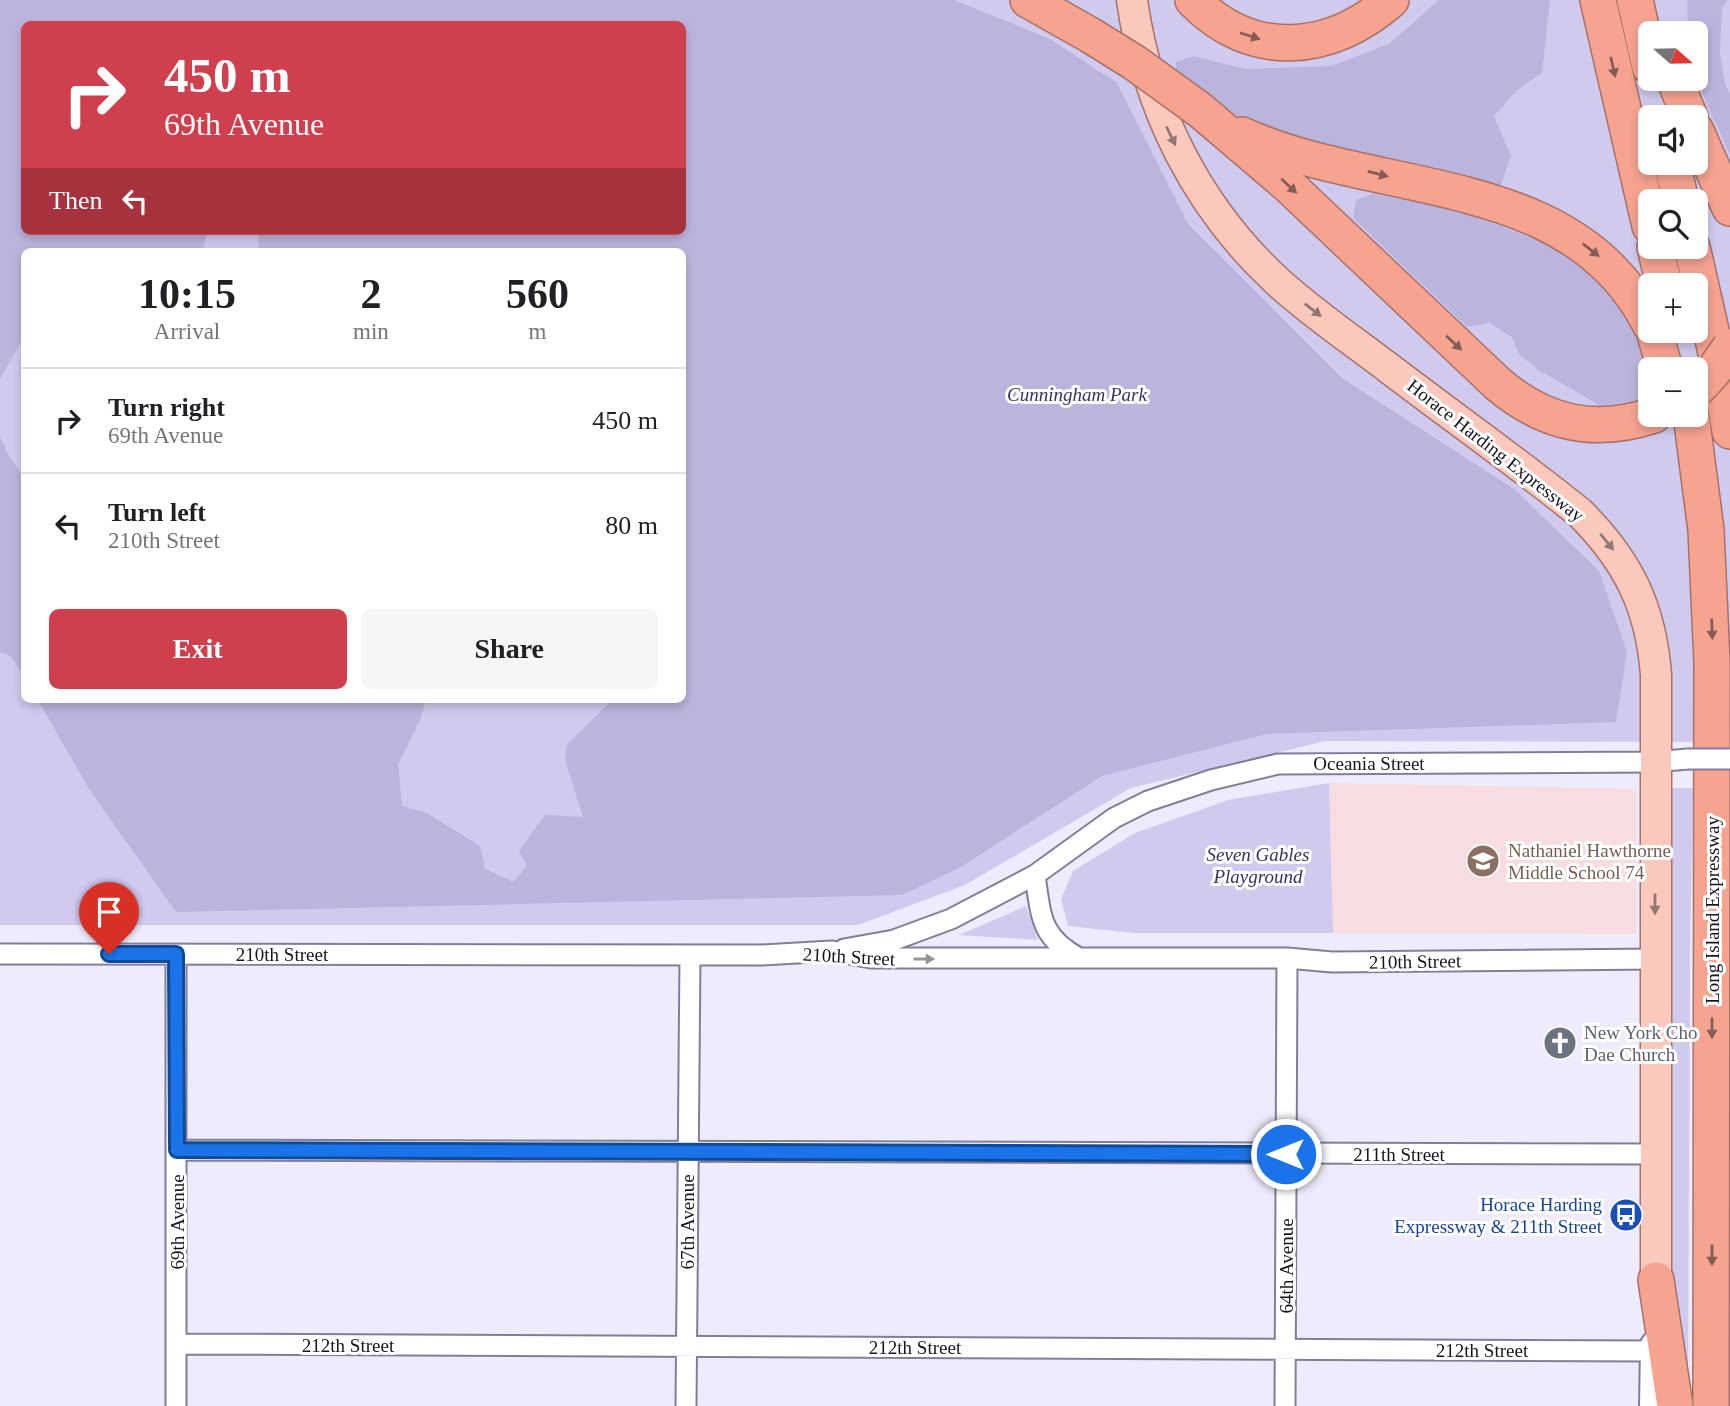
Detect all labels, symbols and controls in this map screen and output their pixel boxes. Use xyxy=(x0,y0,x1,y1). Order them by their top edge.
north arrow xyxy=(1638,21,1708,91)
map controls xyxy=(1638,21,1708,427)
one-way arrow xyxy=(1240,31,1261,42)
text: 450 m xyxy=(164,48,291,103)
icon: right xyxy=(49,49,140,140)
one-way arrow xyxy=(1608,56,1619,78)
button: sound xyxy=(1638,105,1708,175)
text: 69th Avenue xyxy=(164,106,324,142)
one-way arrow xyxy=(1165,126,1177,146)
one-way arrow xyxy=(1367,169,1389,180)
one-way arrow xyxy=(1280,178,1297,194)
icon: left xyxy=(116,182,154,220)
text: Then xyxy=(49,186,102,215)
button: search xyxy=(1638,189,1708,259)
one-way arrow xyxy=(1581,242,1599,257)
text: 10:15 xyxy=(138,271,236,317)
text: 2 xyxy=(360,271,381,317)
text: 560 xyxy=(506,271,569,317)
button: + xyxy=(1638,273,1708,343)
one-way arrow xyxy=(1304,303,1322,317)
text: Arrival xyxy=(154,319,220,344)
text: min xyxy=(353,319,389,344)
text: m xyxy=(528,319,546,344)
one-way arrow xyxy=(1445,334,1462,350)
button: − xyxy=(1638,357,1708,427)
street label: Horace Harding Expressway xyxy=(1403,375,1589,526)
park label: Cunningham Park xyxy=(1007,384,1147,405)
text: Turn right xyxy=(108,393,225,422)
icon: right xyxy=(49,402,87,440)
text: 450 m xyxy=(592,406,658,435)
text: 69th Avenue xyxy=(108,423,223,448)
text: Turn left xyxy=(108,498,206,527)
icon: left xyxy=(49,507,87,545)
text: 80 m xyxy=(605,511,658,540)
text: 210th Street xyxy=(108,528,220,553)
one-way arrow xyxy=(1599,532,1614,550)
button: Exit xyxy=(49,609,347,689)
button: Share xyxy=(361,609,658,689)
one-way arrow xyxy=(1706,618,1717,640)
street label: Oceania Street xyxy=(1313,753,1425,774)
street label: Long Island Expressway xyxy=(1702,816,1723,1004)
place label: Nathaniel Hawthorne Middle School 74 xyxy=(1508,840,1671,883)
school or university icon: Nathaniel Hawthorne Middle School 74 xyxy=(1464,842,1502,880)
park label: Seven Gables Playground xyxy=(1207,844,1309,887)
pin xyxy=(79,882,139,954)
icon: arrive xyxy=(90,893,128,931)
one-way arrow xyxy=(1649,893,1661,915)
street label: 210th Street xyxy=(236,944,329,965)
street label: 210th Street xyxy=(802,944,896,969)
street label: 210th Street xyxy=(1369,950,1462,973)
one-way arrow xyxy=(914,953,936,965)
one-way arrow xyxy=(1706,1017,1718,1039)
place label: New York Cho Dae Church xyxy=(1584,1022,1698,1065)
church icon: New York Cho Dae Church xyxy=(1541,1024,1579,1062)
position arrow xyxy=(1249,1117,1323,1191)
street label: 211th Street xyxy=(1353,1144,1446,1165)
street label: 69th Avenue xyxy=(167,1174,188,1270)
street label: 67th Avenue xyxy=(677,1174,698,1270)
place label: Horace Harding Expressway & 211th Street xyxy=(1394,1194,1603,1237)
bus stop icon: Horace Harding Expressway & 211th Street xyxy=(1607,1196,1645,1234)
street label: 64th Avenue xyxy=(1276,1218,1297,1314)
one-way arrow xyxy=(1706,1245,1718,1267)
street label: 212th Street xyxy=(302,1335,395,1356)
street label: 212th Street xyxy=(869,1337,962,1358)
street label: 212th Street xyxy=(1436,1340,1529,1361)

